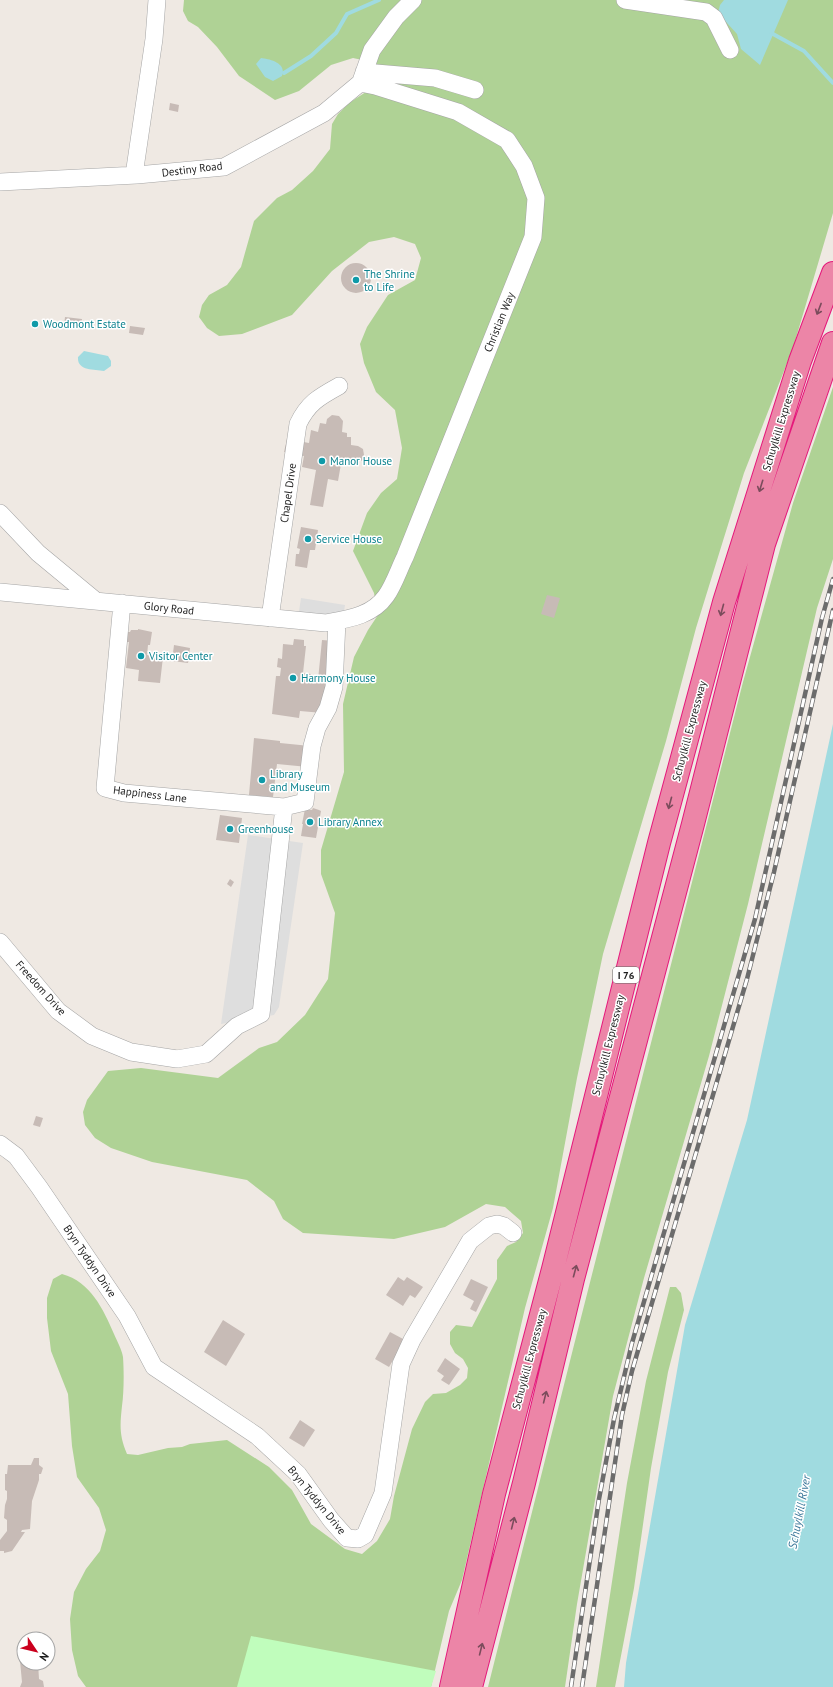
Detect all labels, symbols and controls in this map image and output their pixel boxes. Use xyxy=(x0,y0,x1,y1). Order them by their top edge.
street label: Destiny Road xyxy=(161,158,223,180)
place label: The Shrine to Life xyxy=(364,267,415,294)
marker: The Shrine to Life xyxy=(351,275,361,285)
street label: Christian Way xyxy=(481,289,518,354)
one-way arrow xyxy=(815,303,823,315)
place label: Woodmont Estate xyxy=(43,317,126,331)
marker: Woodmont Estate xyxy=(30,319,40,329)
street label: Schuylkill Expressway xyxy=(759,369,803,473)
place label: Manor House xyxy=(330,454,393,468)
marker: Manor House xyxy=(317,456,327,466)
street label: Chapel Drive xyxy=(277,462,299,524)
one-way arrow xyxy=(756,479,764,491)
place label: Service House xyxy=(316,532,382,546)
marker: Service House xyxy=(303,534,313,544)
street label: Glory Road xyxy=(143,598,195,618)
one-way arrow xyxy=(718,603,725,616)
place label: Visitor Center xyxy=(148,649,213,663)
marker: Visitor Center xyxy=(136,651,146,661)
place label: Harmony House xyxy=(301,671,376,685)
marker: Harmony House xyxy=(288,673,298,683)
street label: Schuylkill Expressway xyxy=(669,678,709,783)
place label: Library and Museum xyxy=(270,767,330,794)
marker: Library and Museum xyxy=(257,775,267,785)
street label: Happiness Lane xyxy=(112,783,188,806)
one-way arrow xyxy=(665,796,673,809)
place label: Library Annex xyxy=(318,815,383,829)
marker: Library Annex xyxy=(305,817,315,827)
place label: Greenhouse xyxy=(238,822,294,836)
marker: Greenhouse xyxy=(225,824,235,834)
street label: Freedom Drive xyxy=(13,958,69,1019)
road number: I 76 xyxy=(613,967,639,983)
street label: Schuylkill Expressway xyxy=(589,992,628,1097)
street label: Bryn Tyddyn Drive xyxy=(61,1222,120,1300)
one-way arrow xyxy=(572,1265,580,1278)
street label: Schuylkill Expressway xyxy=(509,1306,549,1411)
one-way arrow xyxy=(541,1391,549,1404)
street label: Bryn Tyddyn Drive xyxy=(285,1463,349,1537)
water label: Schuylkill River xyxy=(785,1473,814,1550)
one-way arrow xyxy=(510,1517,518,1530)
north arrow xyxy=(16,1631,56,1671)
one-way arrow xyxy=(478,1643,485,1656)
text: N xyxy=(36,1650,52,1664)

